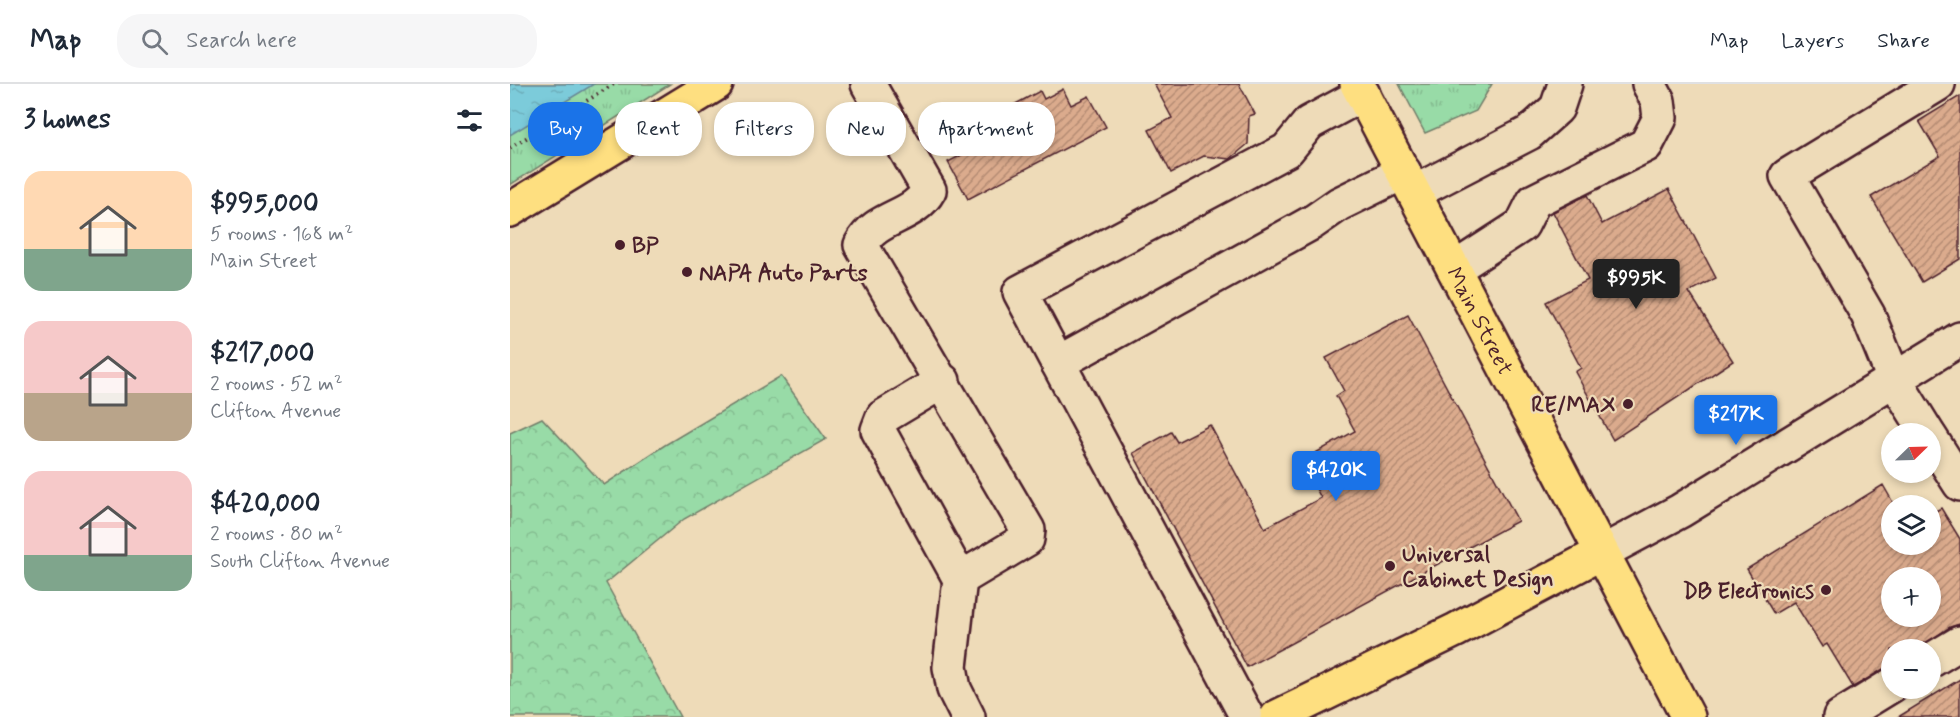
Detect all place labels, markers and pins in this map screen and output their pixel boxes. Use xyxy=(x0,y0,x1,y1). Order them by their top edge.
place label: BP xyxy=(632,233,659,261)
marker: BP xyxy=(613,238,627,252)
pin: $995K xyxy=(1594,259,1678,310)
place label: NAPA Auto Parts xyxy=(699,260,868,288)
marker: NAPA Auto Parts xyxy=(680,265,694,279)
place label: RE/MAX xyxy=(1531,392,1616,420)
pin: $217K xyxy=(1694,395,1778,446)
marker: RE/MAX xyxy=(1621,397,1635,411)
pin: $420K xyxy=(1294,451,1378,502)
place label: Universal Cabinet Design xyxy=(1402,541,1554,595)
marker: Universal Cabinet Design xyxy=(1383,559,1397,573)
place label: DB Electronics xyxy=(1683,578,1814,606)
marker: DB Electronics xyxy=(1819,583,1833,597)

